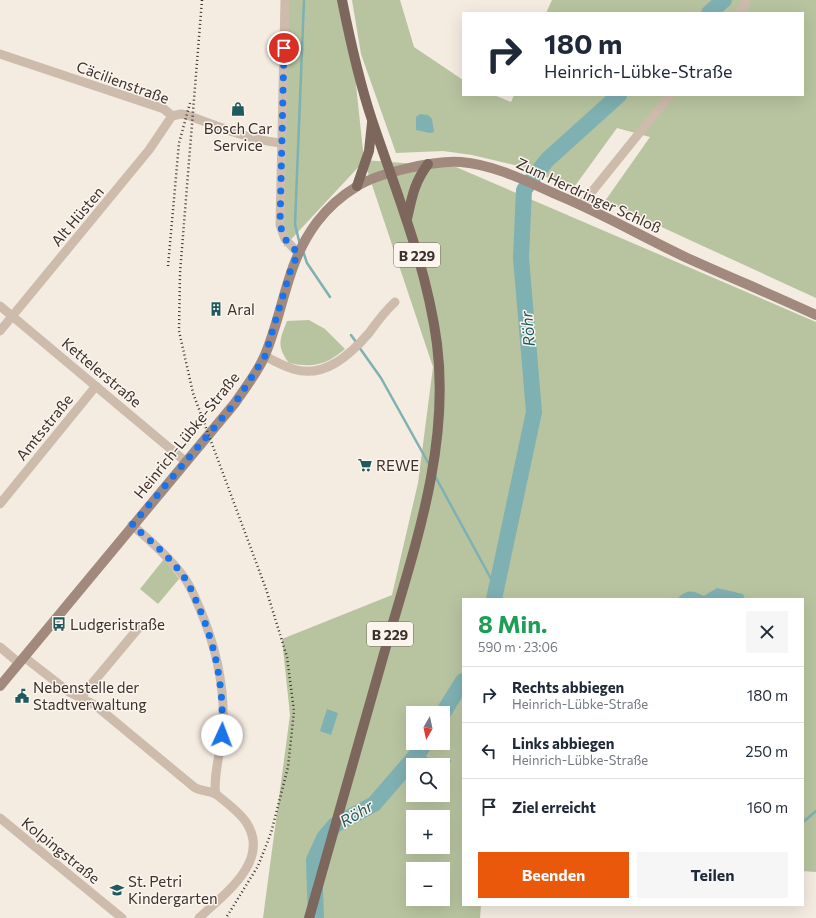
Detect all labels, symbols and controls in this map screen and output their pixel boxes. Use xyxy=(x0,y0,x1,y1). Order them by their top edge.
text: 180 m xyxy=(544,26,622,60)
icon: right xyxy=(478,28,530,80)
pin xyxy=(267,31,301,65)
icon: arrive xyxy=(273,37,295,59)
street label: Cäcilienstraße xyxy=(74,57,172,107)
text: Heinrich-Lübke-Straße xyxy=(544,60,733,82)
shop icon: Bosch Car Service xyxy=(230,101,246,117)
place label: Bosch Car Service xyxy=(204,119,272,154)
street label: Zum Herdringer Schloß xyxy=(514,154,664,236)
street label: Alt Hüsten xyxy=(47,183,107,249)
road number: B 229 xyxy=(394,243,440,267)
place label: Aral xyxy=(227,300,255,318)
building icon: Aral xyxy=(208,301,224,317)
water label: Röhr xyxy=(516,310,538,347)
street label: Kettelerstraße xyxy=(58,333,146,411)
street label: Heinrich-Lübke-Straße xyxy=(130,368,243,502)
street label: Amtsstraße xyxy=(12,390,76,464)
place label: REWE xyxy=(376,456,419,474)
supermarket icon: REWE xyxy=(357,457,373,473)
text: 8 Min. xyxy=(478,609,547,638)
button: close xyxy=(746,611,788,653)
place label: Ludgeristraße xyxy=(70,615,165,633)
bus stop icon: Ludgeristraße xyxy=(51,616,67,632)
road number: B 229 xyxy=(367,622,413,646)
text: 590 m · 23:06 xyxy=(478,639,558,655)
place label: Nebenstelle der Stadtverwaltung xyxy=(33,678,147,713)
text: Rechts abbiegen xyxy=(512,678,624,696)
icon: right xyxy=(478,684,500,706)
text: 180 m xyxy=(747,686,788,704)
public building icon: Nebenstelle der Stadtverwaltung xyxy=(14,688,30,704)
text: Heinrich-Lübke-Straße xyxy=(512,696,648,712)
north arrow xyxy=(406,706,450,750)
map controls xyxy=(406,706,450,906)
position arrow xyxy=(201,714,243,756)
text: Links abbiegen xyxy=(512,734,614,752)
icon: left xyxy=(478,740,500,762)
text: 250 m xyxy=(745,742,788,760)
text: Heinrich-Lübke-Straße xyxy=(512,752,648,768)
button: search xyxy=(406,758,450,802)
water label: Röhr xyxy=(336,795,377,830)
icon: arrive xyxy=(478,796,500,818)
text: Ziel erreicht xyxy=(512,798,596,816)
text: 160 m xyxy=(747,798,788,816)
button: + xyxy=(406,810,450,854)
street label: Kolpingstraße xyxy=(18,813,104,887)
button: Beenden xyxy=(478,852,629,898)
button: Teilen xyxy=(637,852,788,898)
button: − xyxy=(406,862,450,906)
place label: St. Petri Kindergarten xyxy=(128,872,218,907)
school or university icon: St. Petri Kindergarten xyxy=(109,882,125,898)

